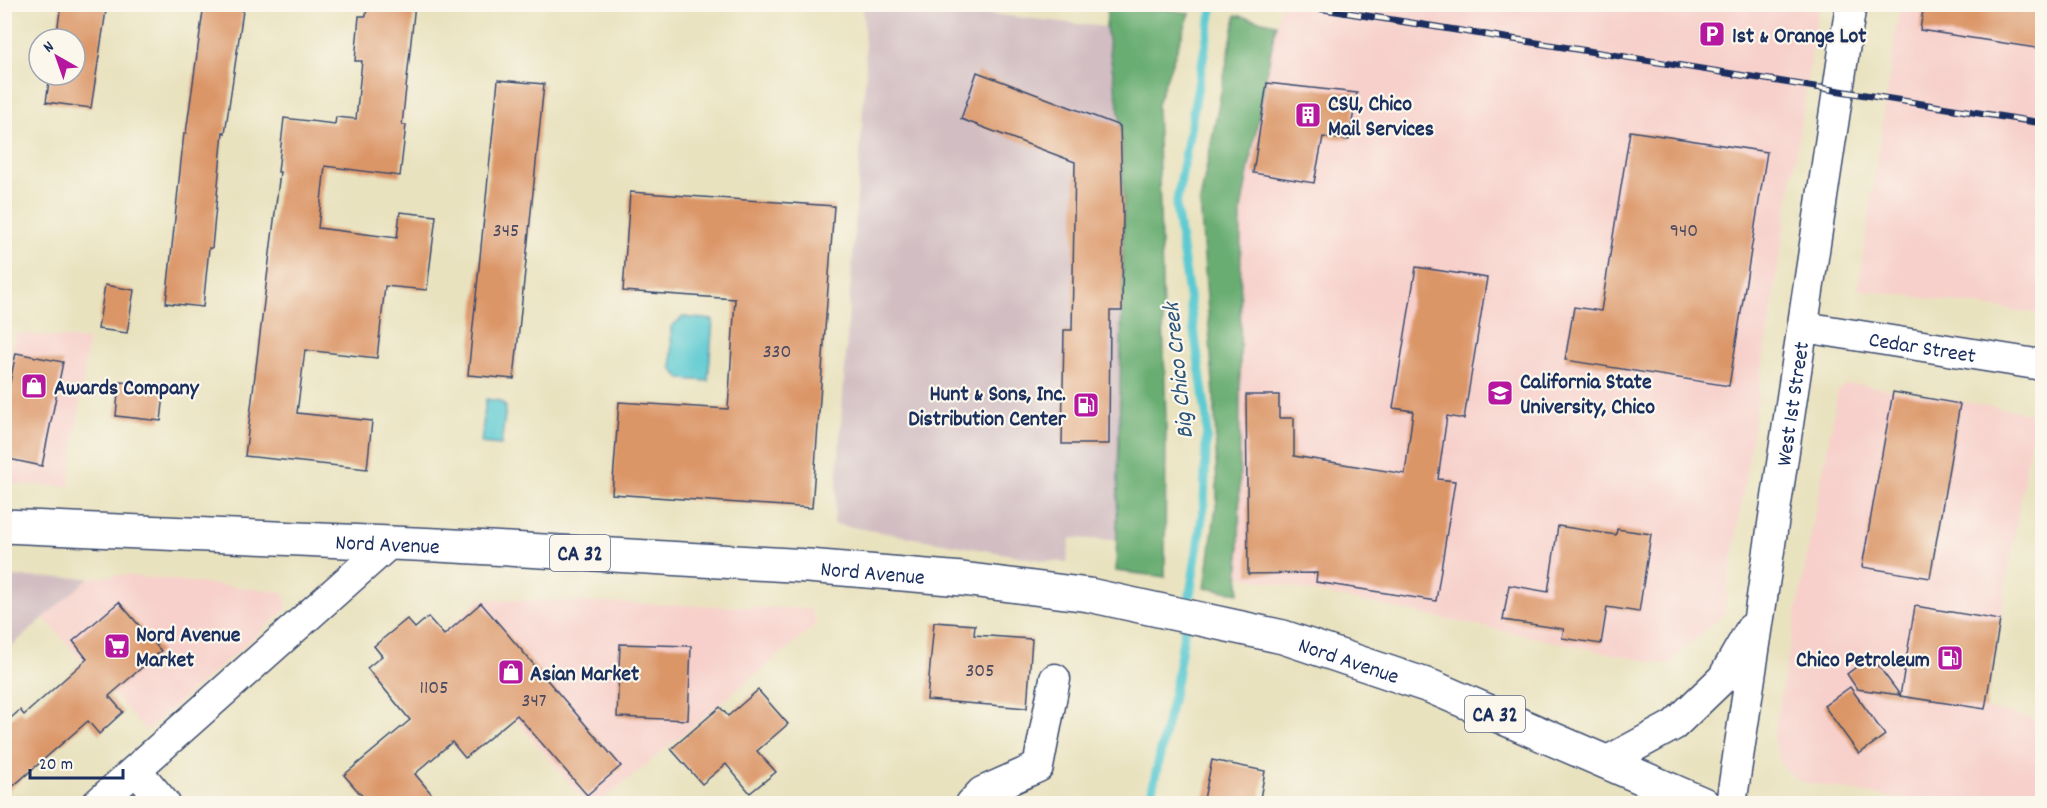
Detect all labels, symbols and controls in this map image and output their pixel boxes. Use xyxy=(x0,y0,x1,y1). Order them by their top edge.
parking icon: 1st & Orange Lot xyxy=(1697,19,1727,49)
place label: 1st & Orange Lot xyxy=(1732,22,1867,53)
north arrow xyxy=(27,27,87,87)
text: N xyxy=(39,36,59,59)
place label: CSU, Chico Mail Services xyxy=(1328,90,1434,146)
building icon: CSU, Chico Mail Services xyxy=(1293,100,1323,130)
house number: 345 xyxy=(493,218,519,246)
house number: 940 xyxy=(1670,218,1698,246)
water label: Big Chico Creek xyxy=(1156,299,1204,440)
street label: Cedar Street xyxy=(1866,326,1978,373)
house number: 330 xyxy=(763,339,791,367)
street label: West 1st Street xyxy=(1770,340,1819,468)
place label: California State University, Chico xyxy=(1520,368,1655,424)
shop icon: Awards Company xyxy=(19,371,49,401)
place label: Awards Company xyxy=(54,374,200,405)
school or university icon: California State University, Chico xyxy=(1485,378,1515,408)
place label: Hunt & Sons, Inc. Distribution Center xyxy=(908,380,1067,436)
fuel station icon: Hunt & Sons, Inc. Distribution Center xyxy=(1071,390,1101,420)
street label: Nord Avenue xyxy=(335,529,440,564)
road number: CA 32 xyxy=(550,535,610,571)
street label: Nord Avenue xyxy=(819,555,926,595)
place label: Nord Avenue Market xyxy=(136,621,241,677)
supermarket icon: Nord Avenue Market xyxy=(102,631,132,661)
street label: Nord Avenue xyxy=(1294,631,1403,694)
fuel station icon: Chico Petroleum xyxy=(1935,643,1965,673)
place label: Chico Petroleum xyxy=(1796,646,1930,677)
shop icon: Asian Market xyxy=(496,657,526,687)
house number: 305 xyxy=(965,658,995,686)
place label: Asian Market xyxy=(530,660,640,691)
house number: 1105 xyxy=(420,675,448,703)
house number: 347 xyxy=(522,688,546,716)
road number: CA 32 xyxy=(1465,696,1525,732)
scale bar xyxy=(30,742,123,780)
text: 20 m xyxy=(39,753,73,778)

